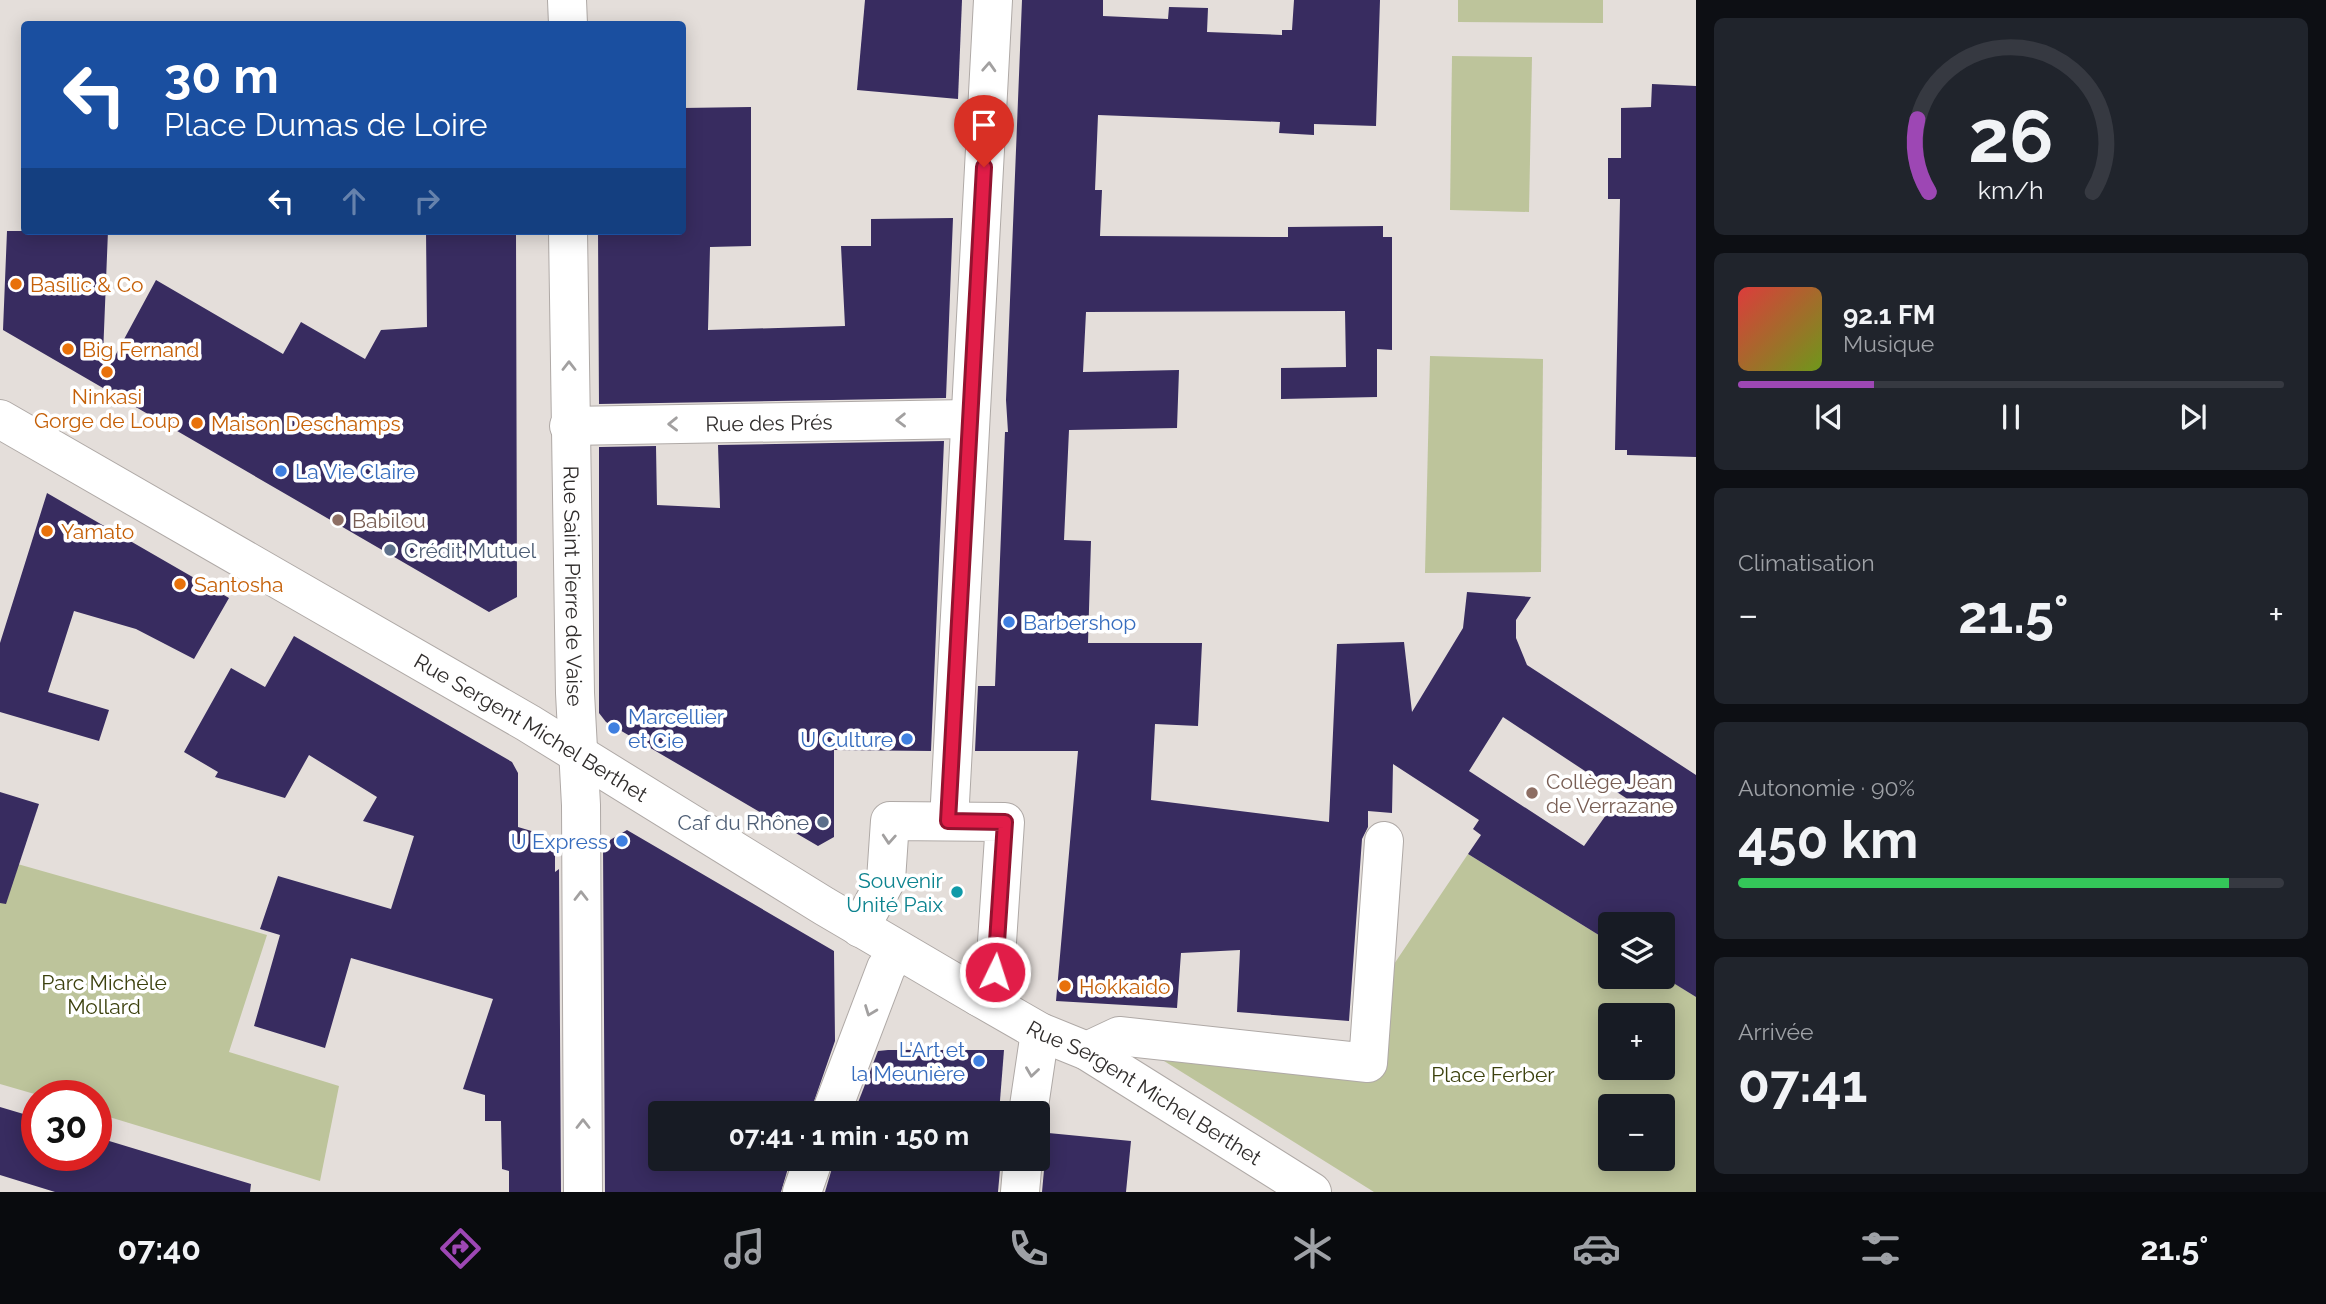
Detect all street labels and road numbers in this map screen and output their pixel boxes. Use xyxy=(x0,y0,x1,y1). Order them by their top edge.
street label: Rue des Prés xyxy=(705,409,833,436)
street label: Rue Saint Pierre de Vaise xyxy=(559,465,588,707)
street label: Rue Sergent Michel Berthet xyxy=(410,648,652,806)
street label: Rue Sergent Michel Berthet xyxy=(1022,1015,1266,1170)

